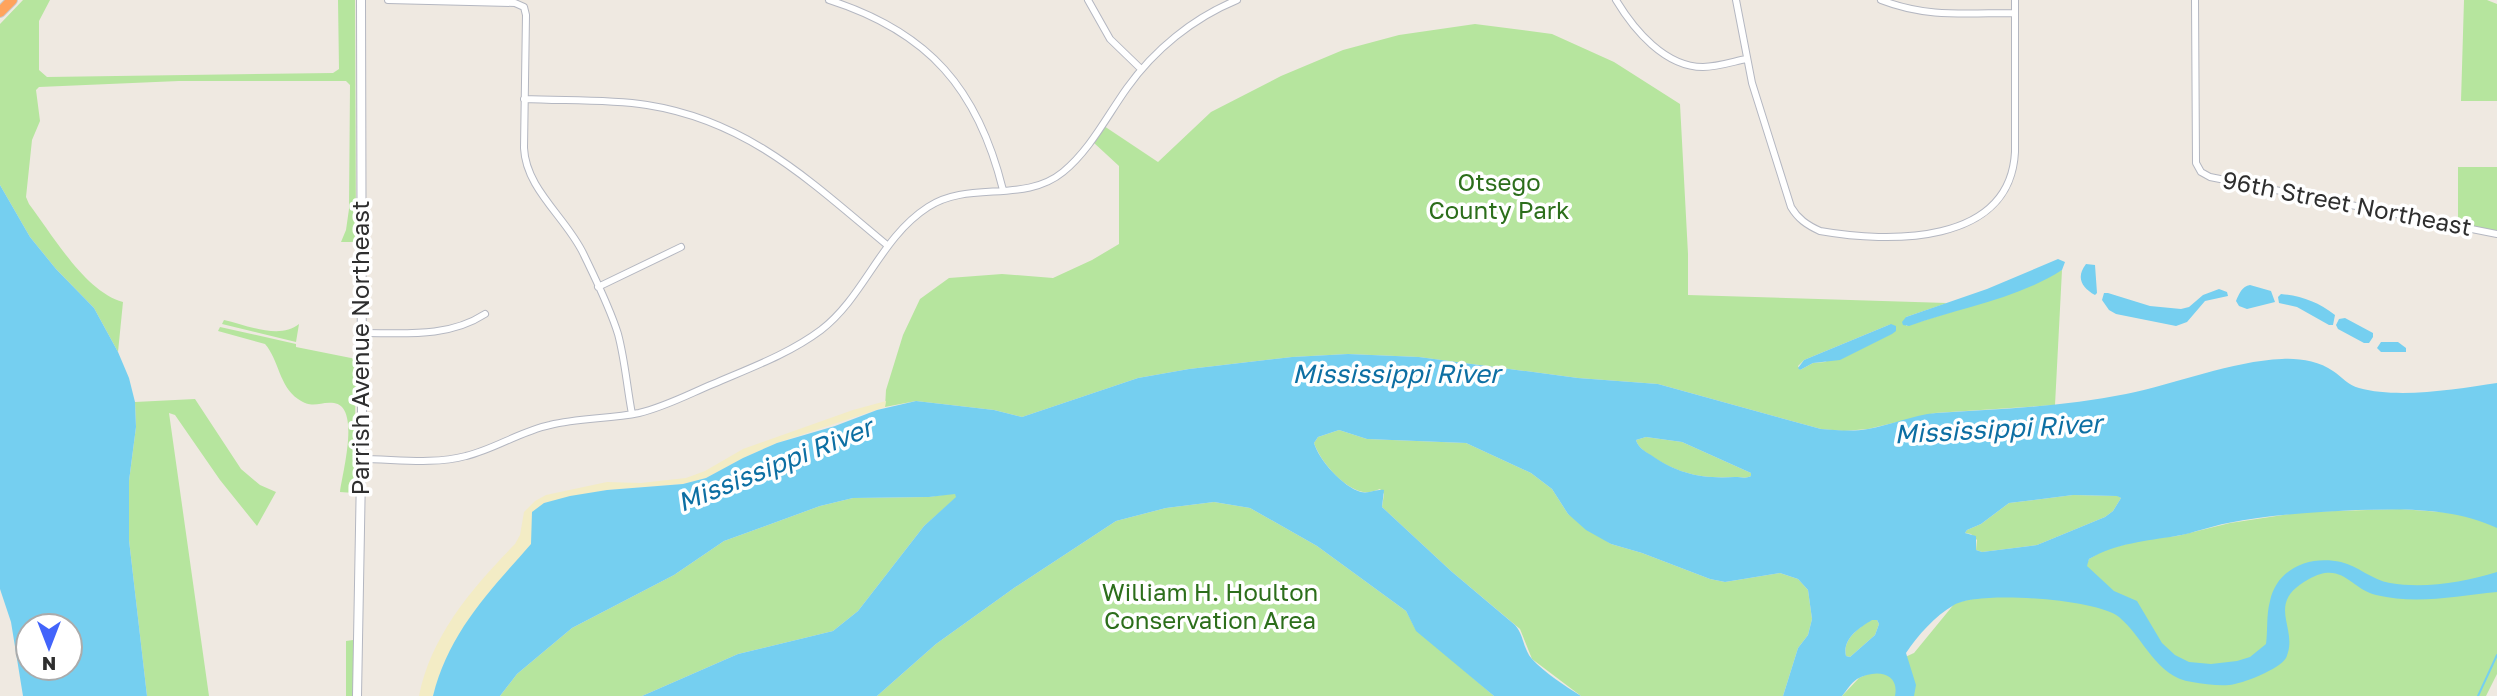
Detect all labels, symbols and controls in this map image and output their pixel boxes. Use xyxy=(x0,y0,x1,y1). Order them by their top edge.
street label: 96th Street Northeast xyxy=(2220,164,2474,241)
park label: Otsego County Park xyxy=(1428,167,1570,224)
street label: Parrish Avenue Northeast xyxy=(345,200,374,496)
water label: Mississippi River xyxy=(1292,358,1504,389)
water label: Mississippi River xyxy=(1893,407,2106,449)
water label: Mississippi River xyxy=(673,410,881,518)
park label: William H. Houlton Conservation Area xyxy=(1102,577,1318,634)
north arrow xyxy=(14,612,84,682)
text: N xyxy=(42,653,56,676)

